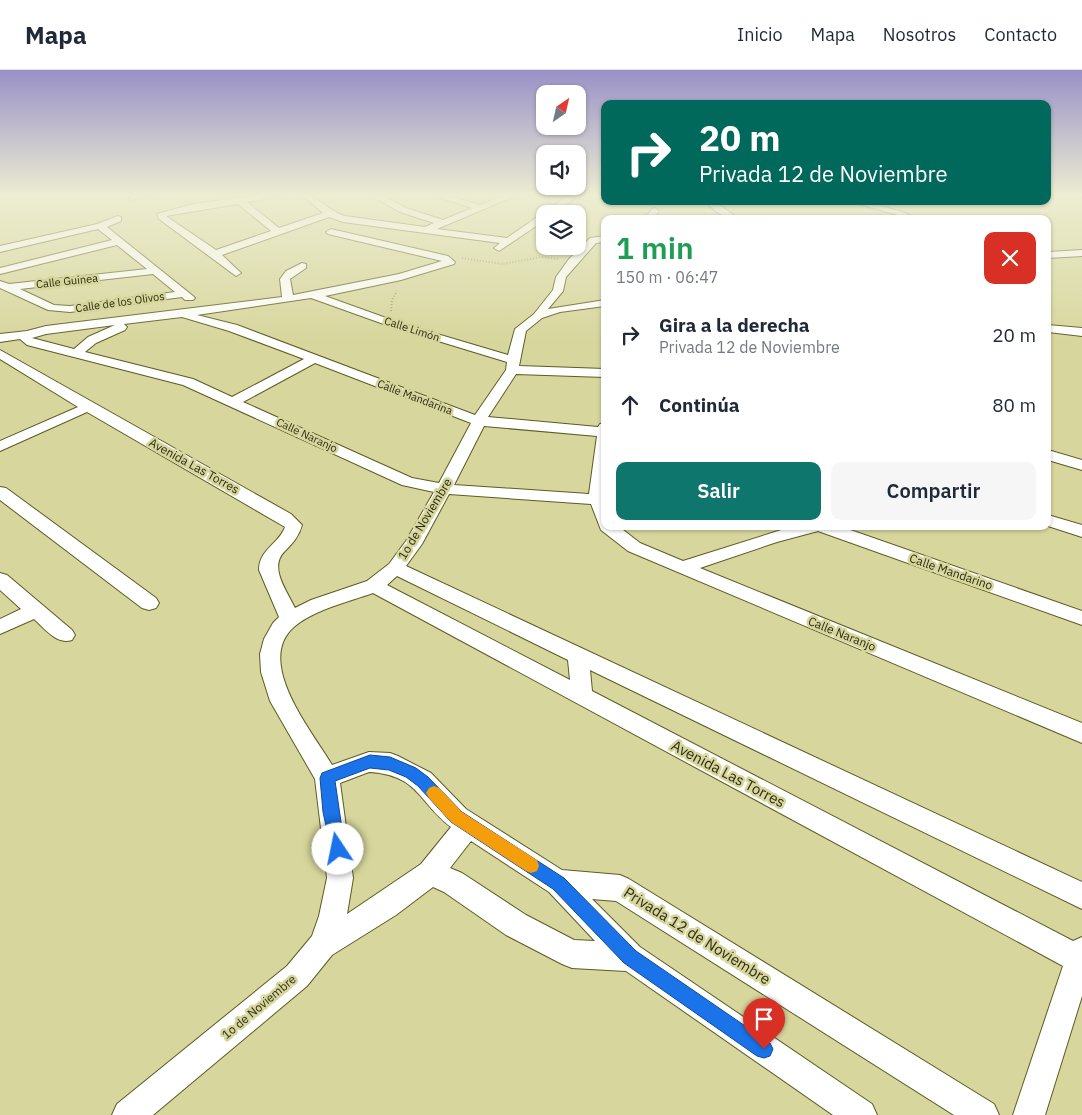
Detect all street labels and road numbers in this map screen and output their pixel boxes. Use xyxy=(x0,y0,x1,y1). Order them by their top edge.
street label: Calle Guinea xyxy=(35,271,99,291)
street label: Calle de los Olivos xyxy=(75,289,165,315)
street label: Calle Limón xyxy=(382,313,442,345)
street label: Calle Mandarina xyxy=(375,376,455,418)
street label: Calle Naranjo xyxy=(274,415,340,455)
street label: Avenida Las Torres xyxy=(146,435,242,497)
street label: 1o de Noviembre xyxy=(394,475,455,562)
street label: Calle Mandarino xyxy=(908,550,995,593)
street label: Calle Naranjo xyxy=(806,613,879,654)
street label: Avenida Las Torres xyxy=(668,736,788,812)
street label: Privada 12 de Noviembre xyxy=(620,883,774,989)
street label: 1o de Noviembre xyxy=(219,971,299,1042)

